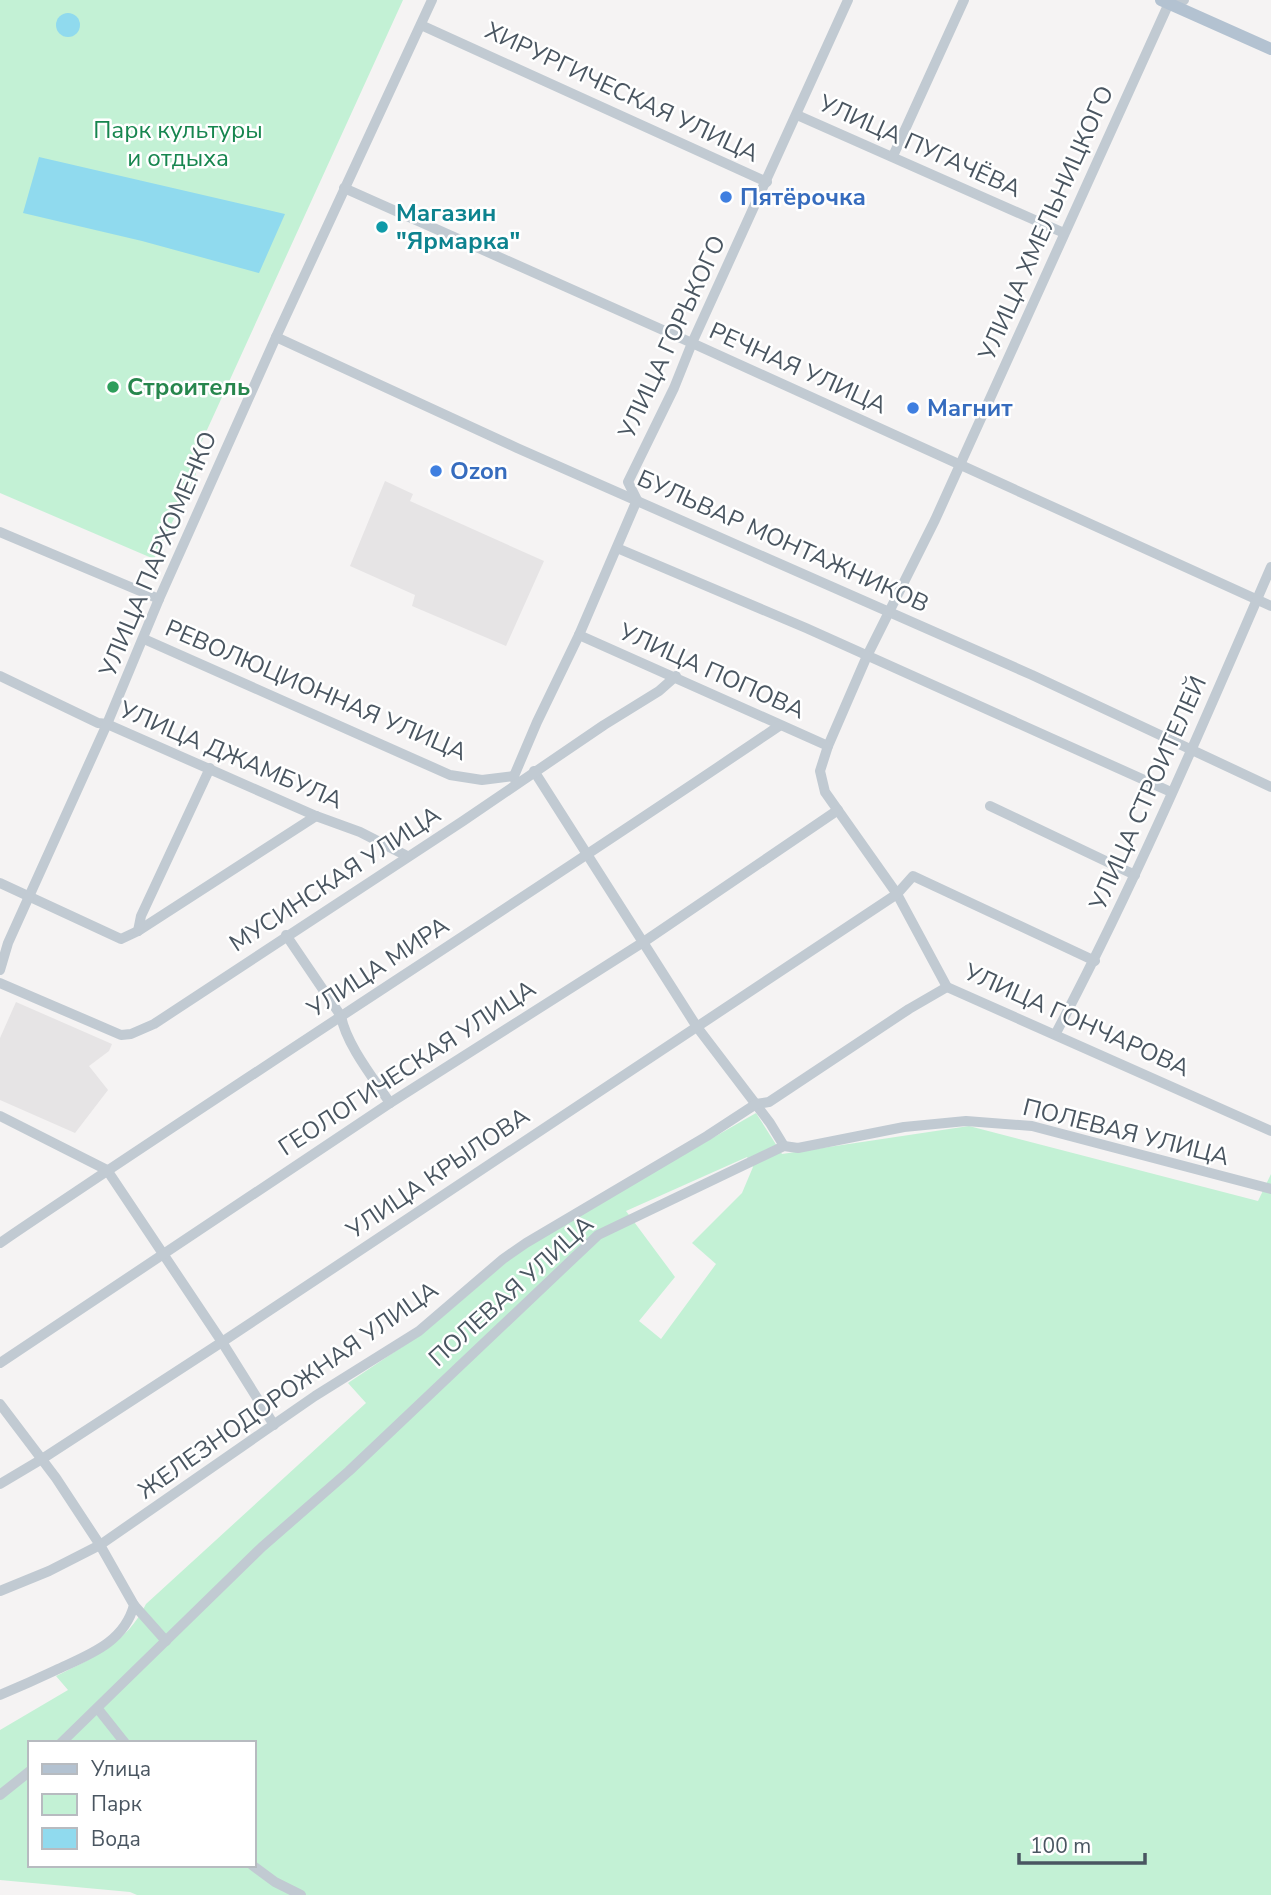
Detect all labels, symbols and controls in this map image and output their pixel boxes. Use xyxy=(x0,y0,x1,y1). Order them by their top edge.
street label: ХИРУРГИЧЕСКАЯ УЛИЦА xyxy=(480,14,764,170)
street label: УЛИЦА ХМЕЛЬНИЦКОГО xyxy=(971,81,1121,366)
street label: УЛИЦА ПУГАЧЁВА xyxy=(813,87,1027,205)
park label: Парк культуры и отдыха xyxy=(93,114,263,174)
place label: Пятёрочка xyxy=(740,181,866,213)
marker: Пятёрочка xyxy=(718,189,734,205)
place label: Магазин "Ярмарка" xyxy=(396,197,520,257)
marker: Магазин "Ярмарка" xyxy=(374,219,390,235)
street label: УЛИЦА ГОРЬКОГО xyxy=(610,230,733,445)
street label: РЕЧНАЯ УЛИЦА xyxy=(704,315,892,422)
place label: Строитель xyxy=(127,371,250,403)
marker: Строитель xyxy=(105,379,121,395)
place label: Магнит xyxy=(927,392,1013,424)
marker: Магнит xyxy=(905,400,921,416)
street label: УЛИЦА ПАРХОМЕНКО xyxy=(91,426,224,682)
place label: Ozon xyxy=(450,455,508,487)
street label: БУЛЬВАР МОНТАЖНИКОВ xyxy=(632,462,934,620)
marker: Ozon xyxy=(428,463,444,479)
street label: РЕВОЛЮЦИОННАЯ УЛИЦА xyxy=(160,612,472,768)
street label: УЛИЦА ПОПОВА xyxy=(613,615,810,727)
street label: УЛИЦА СТРОИТЕЛЕЙ xyxy=(1082,671,1214,916)
street label: УЛИЦА ДЖАМБУЛА xyxy=(114,693,348,817)
street label: МУСИНСКАЯ УЛИЦА xyxy=(223,798,447,959)
street label: УЛИЦА МИРА xyxy=(300,909,455,1025)
street label: УЛИЦА ГОНЧАРОВА xyxy=(958,955,1195,1084)
street label: ГЕОЛОГИЧЕСКАЯ УЛИЦА xyxy=(272,972,542,1163)
street label: ПОЛЕВАЯ УЛИЦА xyxy=(1020,1091,1233,1173)
street label: УЛИЦА КРЫЛОВА xyxy=(339,1100,536,1247)
street label: ПОЛЕВАЯ УЛИЦА xyxy=(422,1208,601,1374)
street label: ЖЕЛЕЗНОДОРОЖНАЯ УЛИЦА xyxy=(132,1273,445,1506)
legend xyxy=(28,1741,256,1867)
text: Улица xyxy=(90,1755,151,1783)
text: Парк xyxy=(91,1790,143,1818)
scale bar xyxy=(1019,1822,1145,1866)
text: Вода xyxy=(91,1825,141,1853)
text: 100 m xyxy=(1030,1832,1091,1860)

